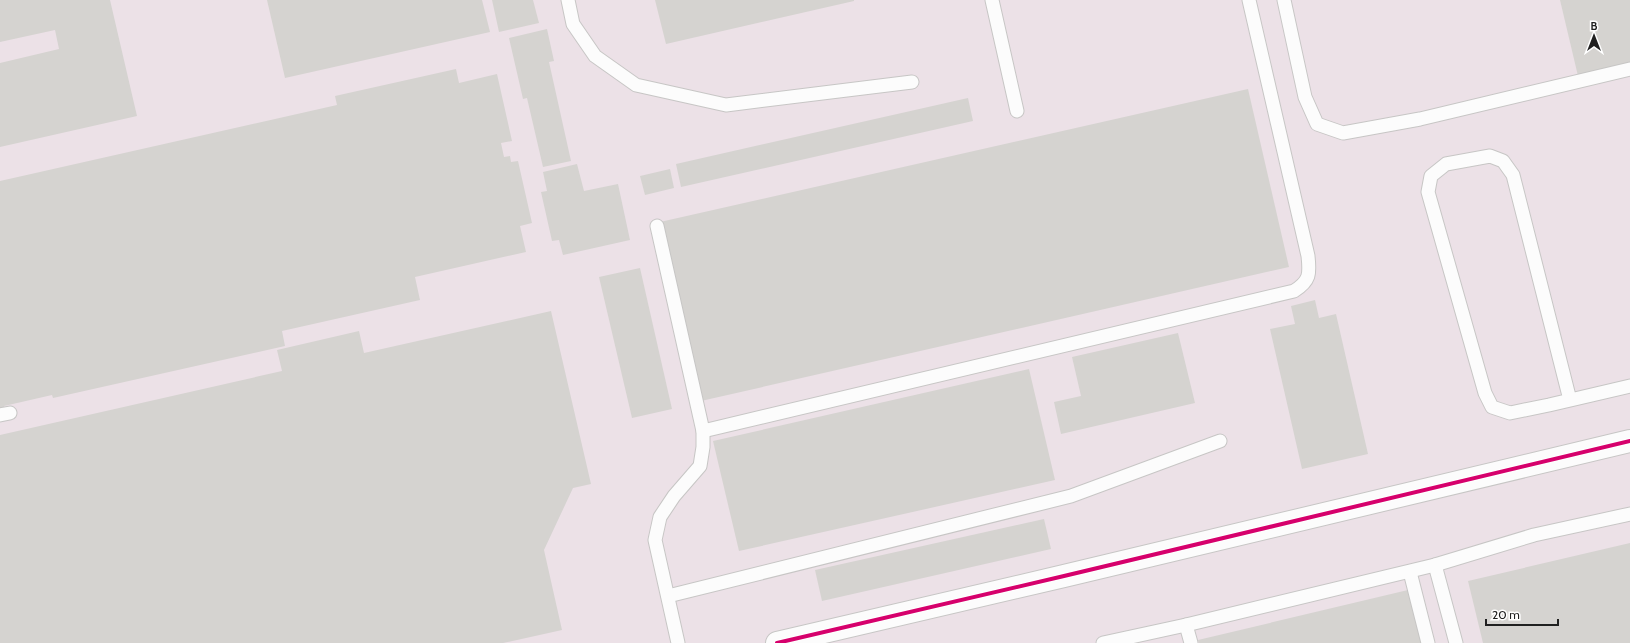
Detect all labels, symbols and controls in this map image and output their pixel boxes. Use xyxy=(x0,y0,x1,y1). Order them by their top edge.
north arrow xyxy=(1574,16,1614,56)
text: B xyxy=(1591,19,1598,33)
scale bar xyxy=(1486,601,1558,627)
text: 20 m xyxy=(1492,607,1520,622)

